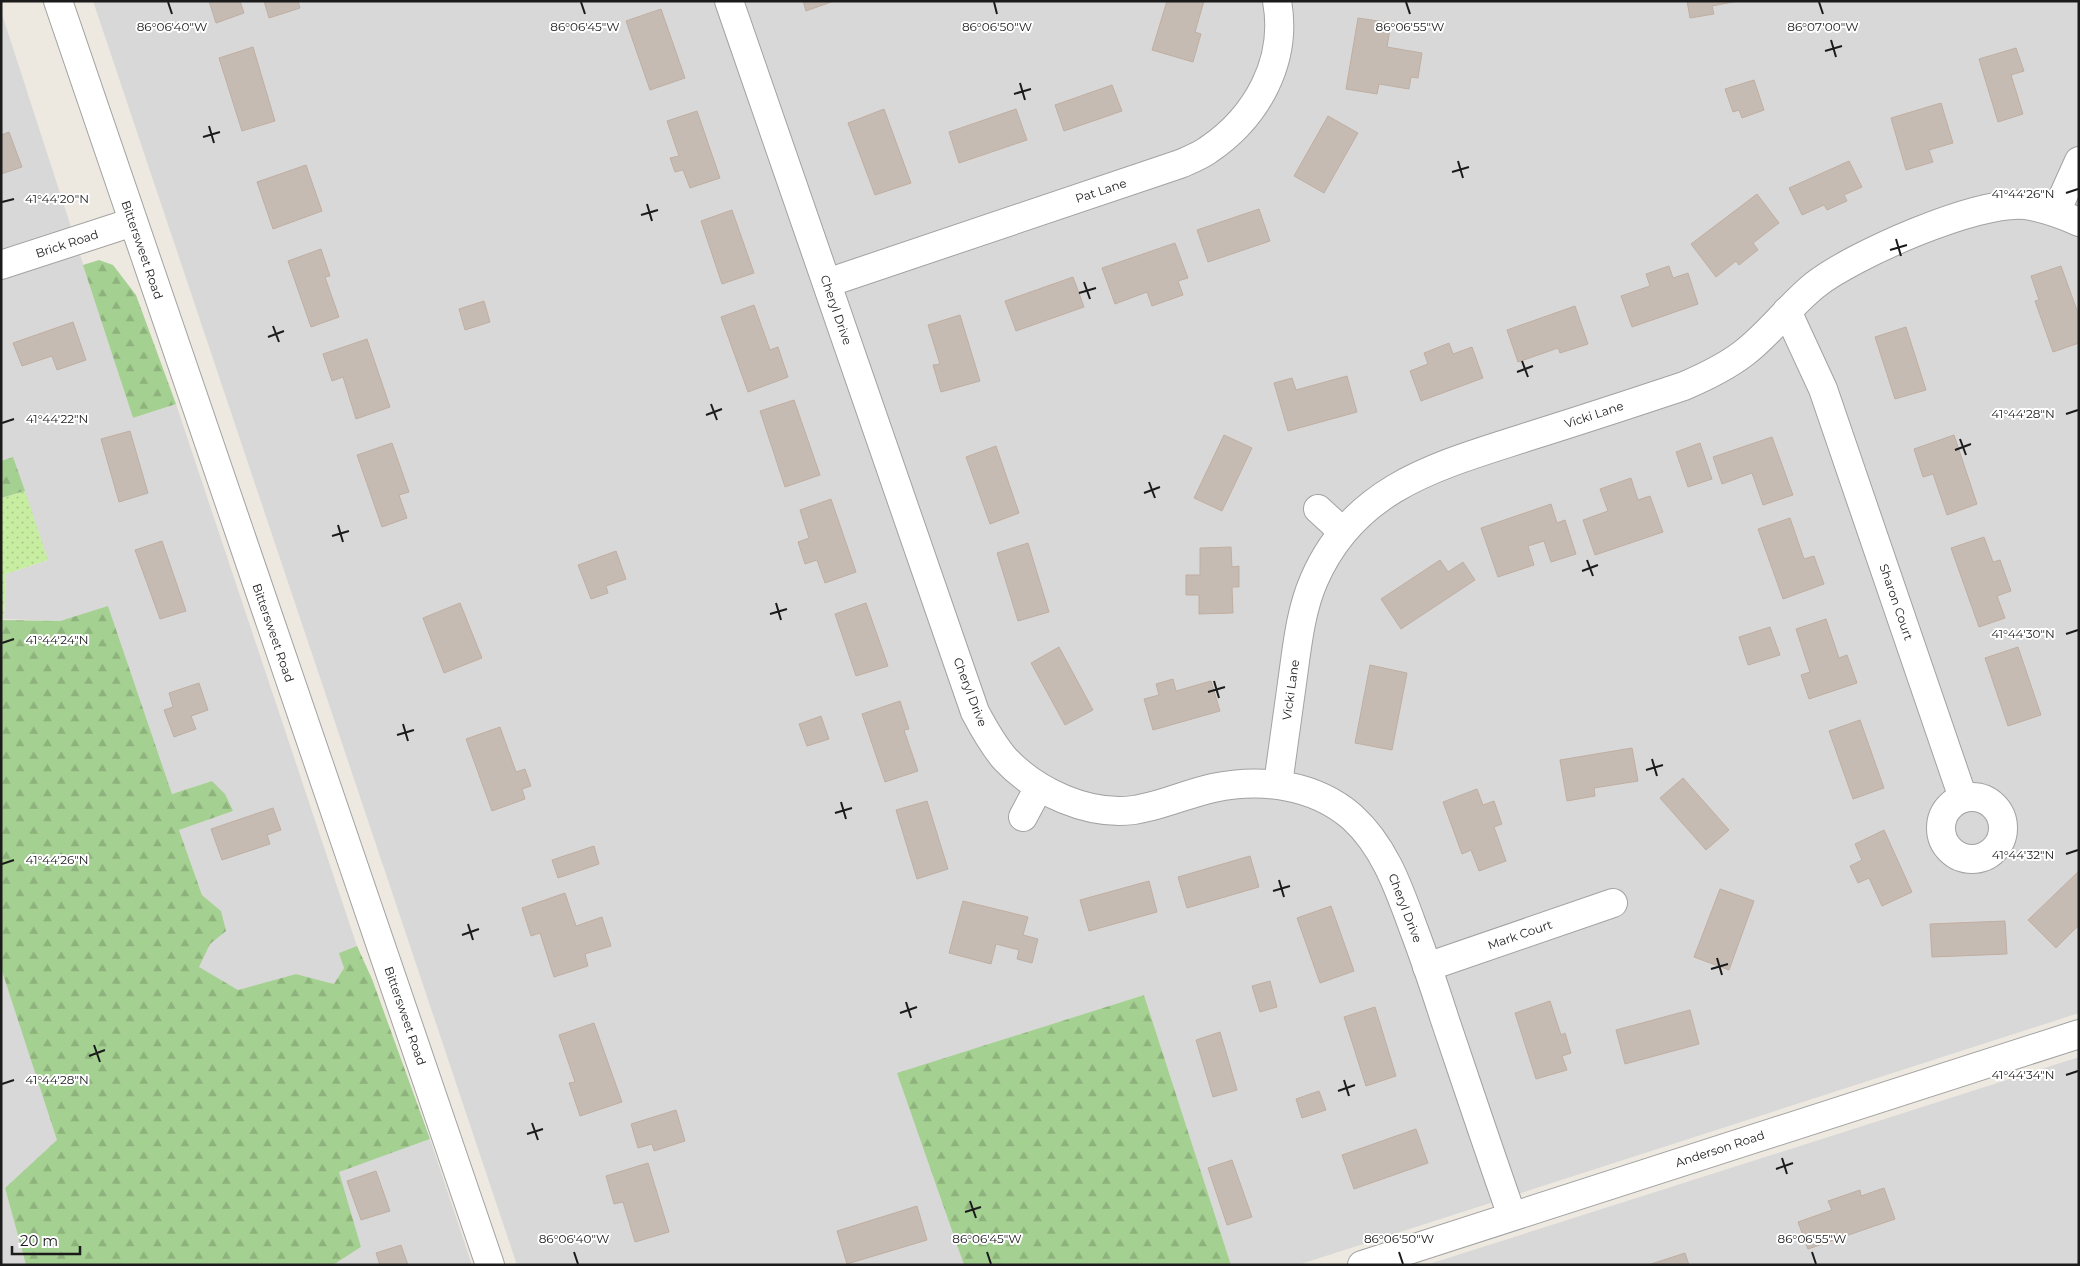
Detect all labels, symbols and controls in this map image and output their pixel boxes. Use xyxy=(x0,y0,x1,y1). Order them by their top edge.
text: 86°06'40"W xyxy=(137,19,207,34)
text: 86°06'45"W xyxy=(550,19,620,34)
text: 86°06'50"W xyxy=(962,19,1032,34)
text: 86°06'55"W xyxy=(1376,19,1444,34)
text: 86°07'00"W xyxy=(1787,19,1859,34)
street label: Pat Lane xyxy=(1073,175,1128,206)
text: 41°44'26"N xyxy=(1992,186,2054,201)
text: 41°44'20"N xyxy=(25,191,89,206)
street label: Bittersweet Road xyxy=(119,198,166,301)
street label: Brick Road xyxy=(33,226,100,261)
street label: Cheryl Drive xyxy=(818,273,855,347)
street label: Vicki Lane xyxy=(1562,398,1625,431)
text: 41°44'28"N xyxy=(1991,406,2055,421)
text: 41°44'22"N xyxy=(26,411,88,426)
street label: Sharon Court xyxy=(1876,562,1917,642)
street label: Bittersweet Road xyxy=(250,581,297,684)
text: 41°44'30"N xyxy=(1991,626,2055,641)
text: 41°44'24"N xyxy=(25,632,89,647)
street label: Cheryl Drive xyxy=(950,655,991,729)
street label: Vicki Lane xyxy=(1279,659,1302,721)
text: 41°44'32"N xyxy=(1992,847,2054,862)
text: 41°44'26"N xyxy=(26,852,88,867)
street label: Cheryl Drive xyxy=(1385,871,1426,945)
street label: Mark Court xyxy=(1486,916,1554,953)
street label: Bittersweet Road xyxy=(382,964,429,1067)
text: 41°44'34"N xyxy=(1991,1067,2055,1082)
text: 41°44'28"N xyxy=(25,1072,89,1087)
street label: Anderson Road xyxy=(1673,1127,1766,1170)
scale bar xyxy=(12,1224,80,1256)
text: 20 m xyxy=(20,1231,58,1250)
text: 86°06'40"W xyxy=(539,1231,609,1246)
text: 86°06'45"W xyxy=(952,1231,1022,1246)
text: 86°06'50"W xyxy=(1364,1231,1434,1246)
text: 86°06'55"W xyxy=(1778,1231,1846,1246)

